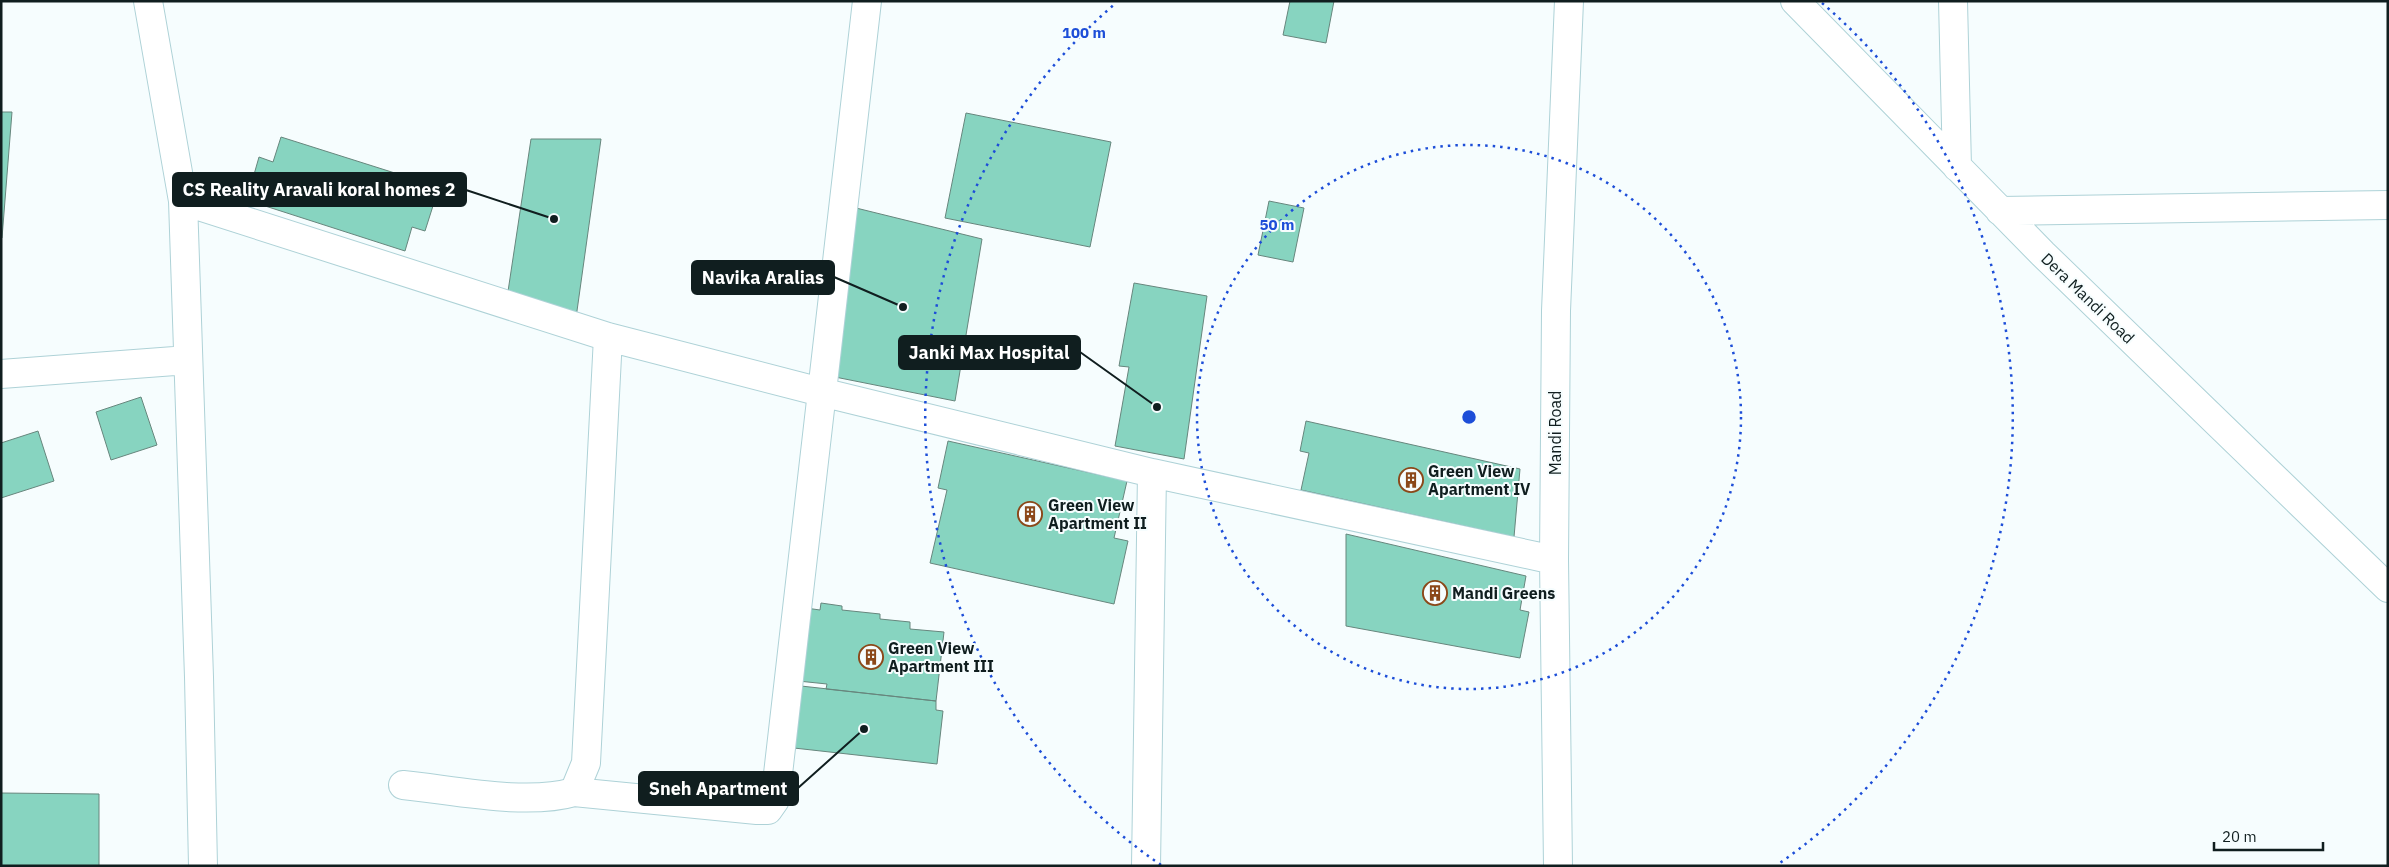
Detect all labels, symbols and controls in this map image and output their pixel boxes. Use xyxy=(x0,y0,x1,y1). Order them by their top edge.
text: 100 m xyxy=(1062,23,1106,42)
callout: CS Reality Aravali koral homes 2 xyxy=(173,173,466,206)
text: CS Reality Aravali koral homes 2 xyxy=(182,178,456,201)
text: 50 m xyxy=(1260,215,1294,234)
street label: Dera Mandi Road xyxy=(2037,248,2139,348)
callout: Navika Aralias xyxy=(692,261,834,294)
text: Navika Aralias xyxy=(702,266,824,289)
callout: Janki Max Hospital xyxy=(899,336,1080,369)
text: Janki Max Hospital xyxy=(908,341,1070,364)
street label: Mandi Road xyxy=(1545,391,1565,475)
centre of rings xyxy=(1460,408,1478,426)
place label: Green View Apartment IV xyxy=(1428,461,1531,499)
building icon: Green View Apartment IV xyxy=(1398,467,1424,493)
place label: Green View Apartment II xyxy=(1048,495,1147,533)
building icon: Green View Apartment II xyxy=(1017,501,1043,527)
building icon: Mandi Greens xyxy=(1422,580,1448,606)
place label: Mandi Greens xyxy=(1452,583,1555,603)
place label: Green View Apartment III xyxy=(888,638,994,676)
building icon: Green View Apartment III xyxy=(858,644,884,670)
callout: Sneh Apartment xyxy=(639,772,798,805)
text: Sneh Apartment xyxy=(649,777,787,800)
scale bar xyxy=(2214,820,2323,852)
text: 20 m xyxy=(2222,827,2257,846)

